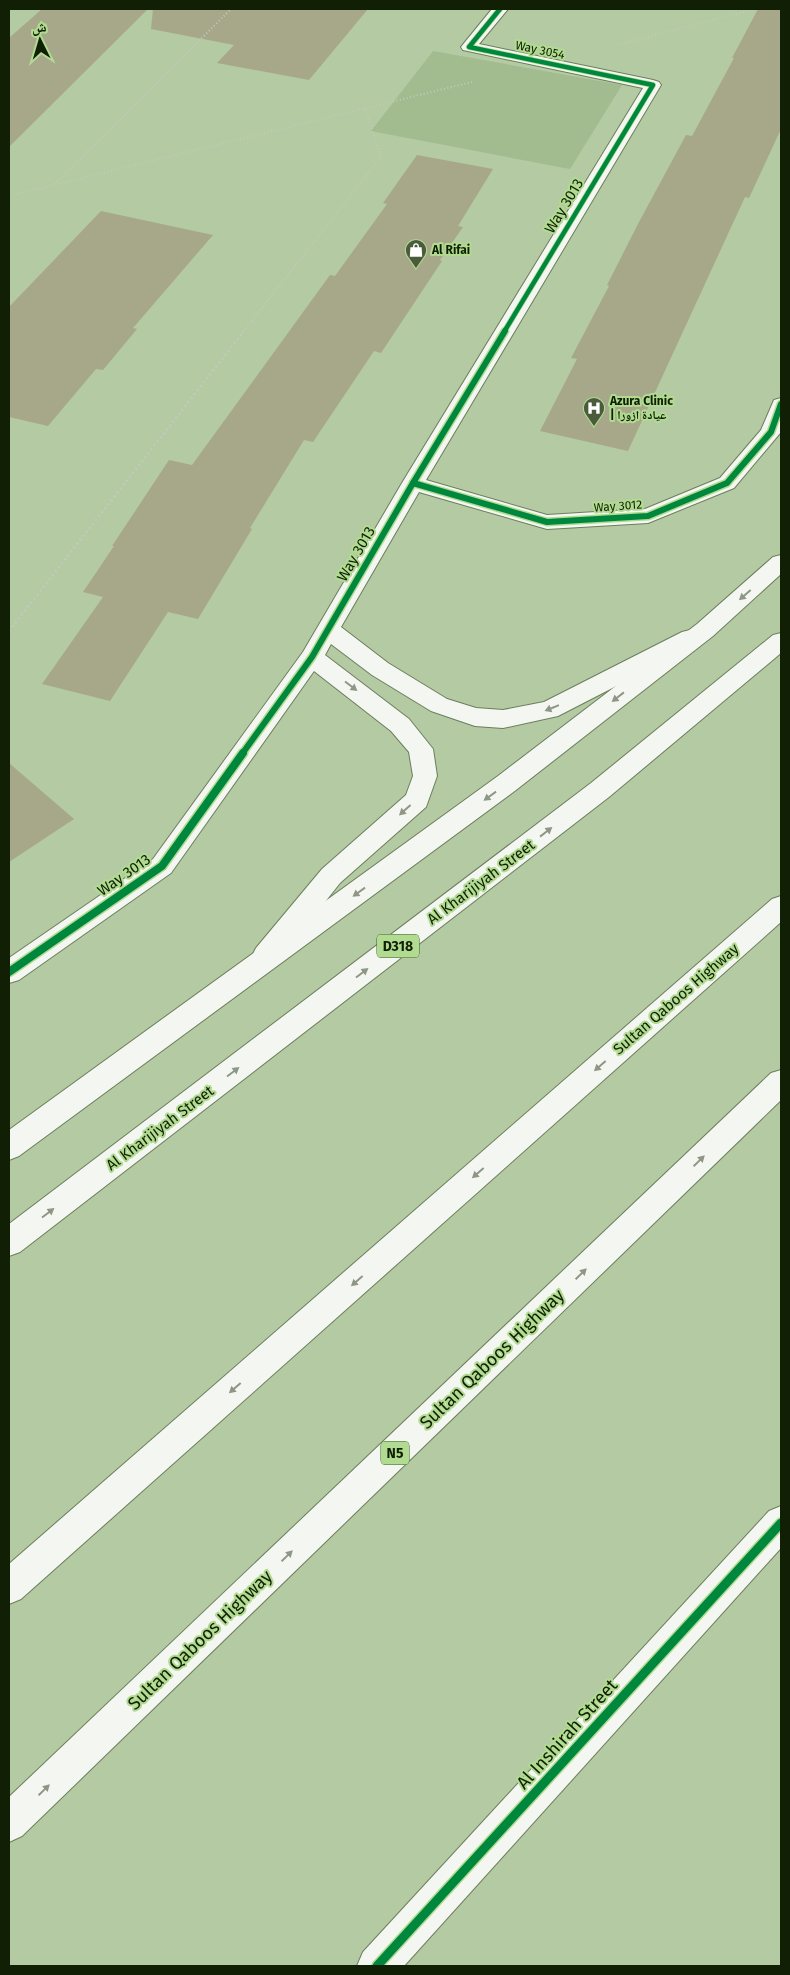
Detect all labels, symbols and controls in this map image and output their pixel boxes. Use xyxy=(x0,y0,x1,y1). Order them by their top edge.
north arrow xyxy=(15,15,65,65)
text: ش xyxy=(31,18,47,37)
street label: Way 3054 xyxy=(514,38,567,62)
street label: Way 3013 xyxy=(541,175,587,237)
shop icon: Al Rifai xyxy=(404,238,428,269)
place label: Al Rifai xyxy=(431,243,470,257)
place label: Azura Clinic | عيادة ازورا xyxy=(609,394,673,422)
hospital icon: Azura Clinic | عيادة ازورا xyxy=(582,396,606,427)
street label: Way 3012 xyxy=(593,497,643,515)
street label: Way 3013 xyxy=(333,523,379,585)
one-way arrow xyxy=(739,589,751,600)
one-way arrow xyxy=(344,681,357,692)
one-way arrow xyxy=(612,691,625,702)
one-way arrow xyxy=(544,704,559,712)
one-way arrow xyxy=(483,791,497,801)
one-way arrow xyxy=(399,804,411,815)
one-way arrow xyxy=(539,827,553,837)
street label: Al Kharijiyah Street xyxy=(424,835,539,928)
street label: Way 3013 xyxy=(94,850,154,900)
one-way arrow xyxy=(352,887,366,897)
road number: D318 xyxy=(377,934,419,958)
street label: Sultan Qaboos Highway xyxy=(610,939,743,1058)
one-way arrow xyxy=(355,968,368,979)
one-way arrow xyxy=(594,1060,607,1071)
one-way arrow xyxy=(226,1067,240,1077)
street label: Al Kharijiyah Street xyxy=(103,1081,218,1174)
one-way arrow xyxy=(692,1155,704,1167)
one-way arrow xyxy=(473,1167,485,1179)
one-way arrow xyxy=(41,1208,55,1218)
one-way arrow xyxy=(575,1268,587,1280)
one-way arrow xyxy=(350,1275,363,1286)
street label: Sultan Qaboos Highway xyxy=(415,1284,569,1434)
one-way arrow xyxy=(229,1382,241,1394)
road number: N5 xyxy=(381,1442,409,1465)
one-way arrow xyxy=(281,1550,293,1562)
street label: Sultan Qaboos Highway xyxy=(123,1565,277,1715)
street label: Al Inshirah Street xyxy=(512,1674,623,1794)
one-way arrow xyxy=(38,1784,50,1796)

